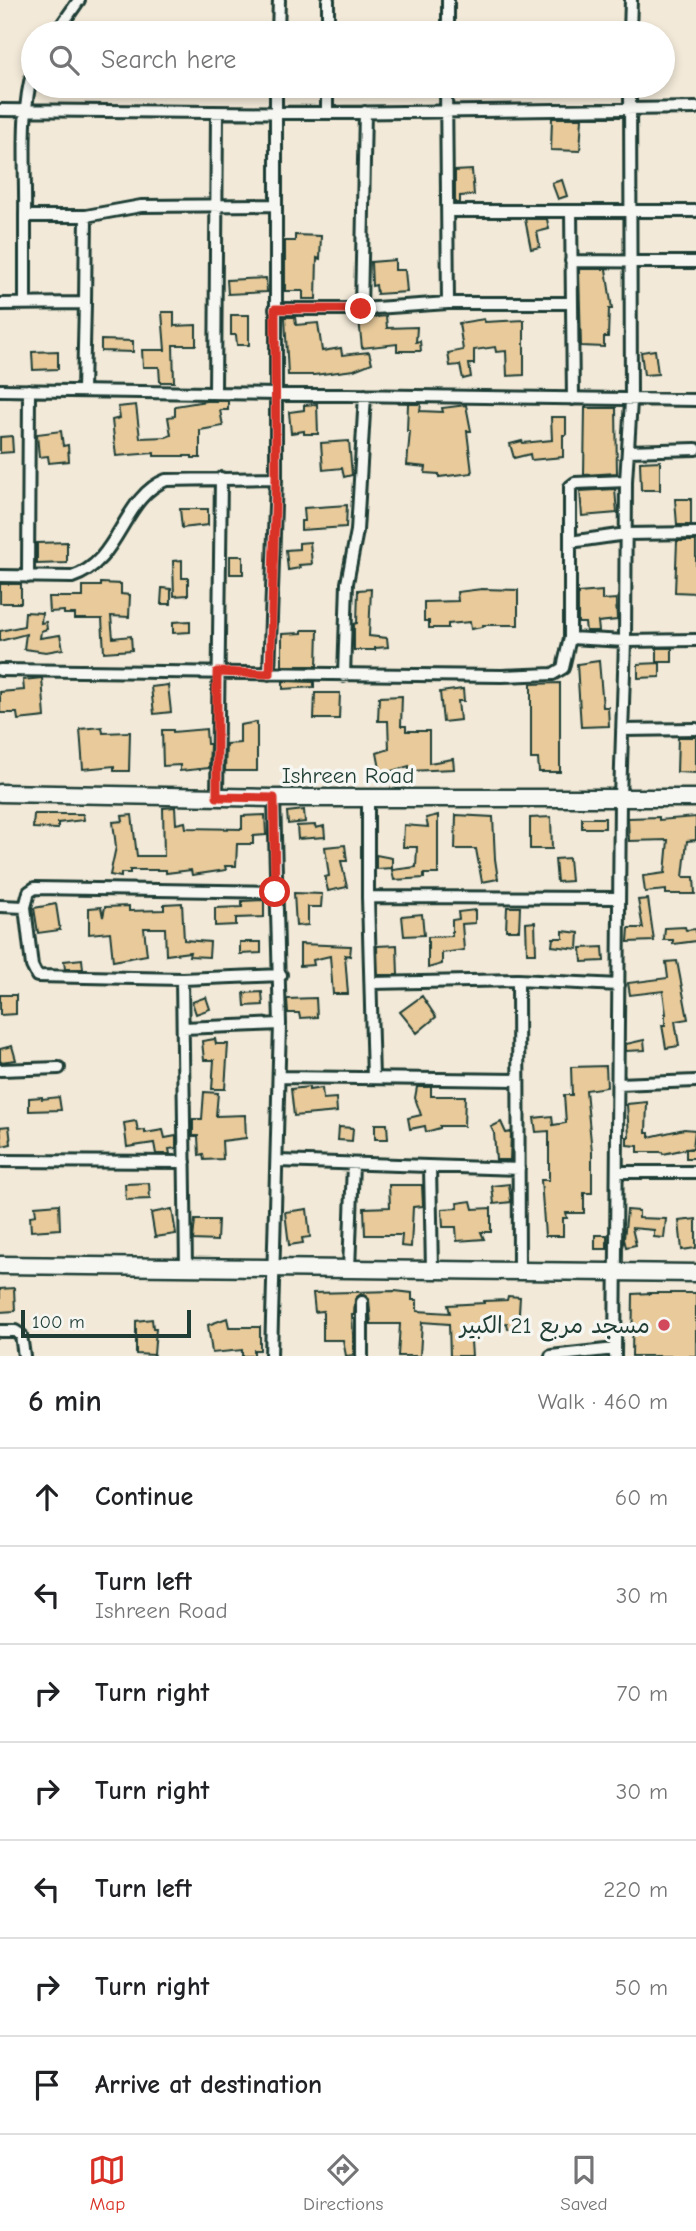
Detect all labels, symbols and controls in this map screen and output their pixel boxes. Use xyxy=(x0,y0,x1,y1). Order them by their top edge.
search box xyxy=(21,21,675,98)
icon: search xyxy=(45,41,83,79)
text: Search here xyxy=(101,45,236,75)
route end xyxy=(345,293,376,324)
street label: Ishreen Road xyxy=(282,762,414,789)
route start xyxy=(259,876,290,907)
scale bar xyxy=(21,1307,191,1339)
text: 100 m xyxy=(32,1311,85,1333)
place label: مسجد مربع 21 الكبير xyxy=(458,1312,650,1342)
marker: مسجد مربع 21 الكبير xyxy=(656,1317,672,1333)
text: 6 min xyxy=(28,1384,102,1419)
text: Walk · 460 m xyxy=(538,1388,668,1415)
icon: ahead xyxy=(28,1478,66,1516)
text: Continue xyxy=(95,1482,193,1512)
text: 60 m xyxy=(615,1484,668,1511)
text: Turn left xyxy=(95,1567,192,1597)
icon: left xyxy=(28,1576,66,1614)
text: 30 m xyxy=(616,1582,668,1609)
text: Ishreen Road xyxy=(95,1597,228,1624)
icon: right xyxy=(28,1674,66,1712)
text: Turn right xyxy=(95,1678,209,1708)
text: 70 m xyxy=(616,1680,668,1707)
icon: right xyxy=(28,1772,66,1810)
text: Turn right xyxy=(95,1776,209,1806)
text: 30 m xyxy=(616,1778,668,1805)
icon: left xyxy=(28,1870,66,1908)
text: Turn left xyxy=(95,1874,192,1904)
text: 220 m xyxy=(603,1876,668,1903)
icon: right xyxy=(28,1968,66,2006)
text: Turn right xyxy=(95,1972,209,2002)
text: 50 m xyxy=(615,1974,668,2001)
icon: arrive xyxy=(28,2066,66,2104)
text: Arrive at destination xyxy=(95,2070,322,2100)
tab: Map xyxy=(88,2151,126,2215)
tab: Directions xyxy=(303,2151,383,2215)
tab: Saved xyxy=(560,2151,608,2215)

